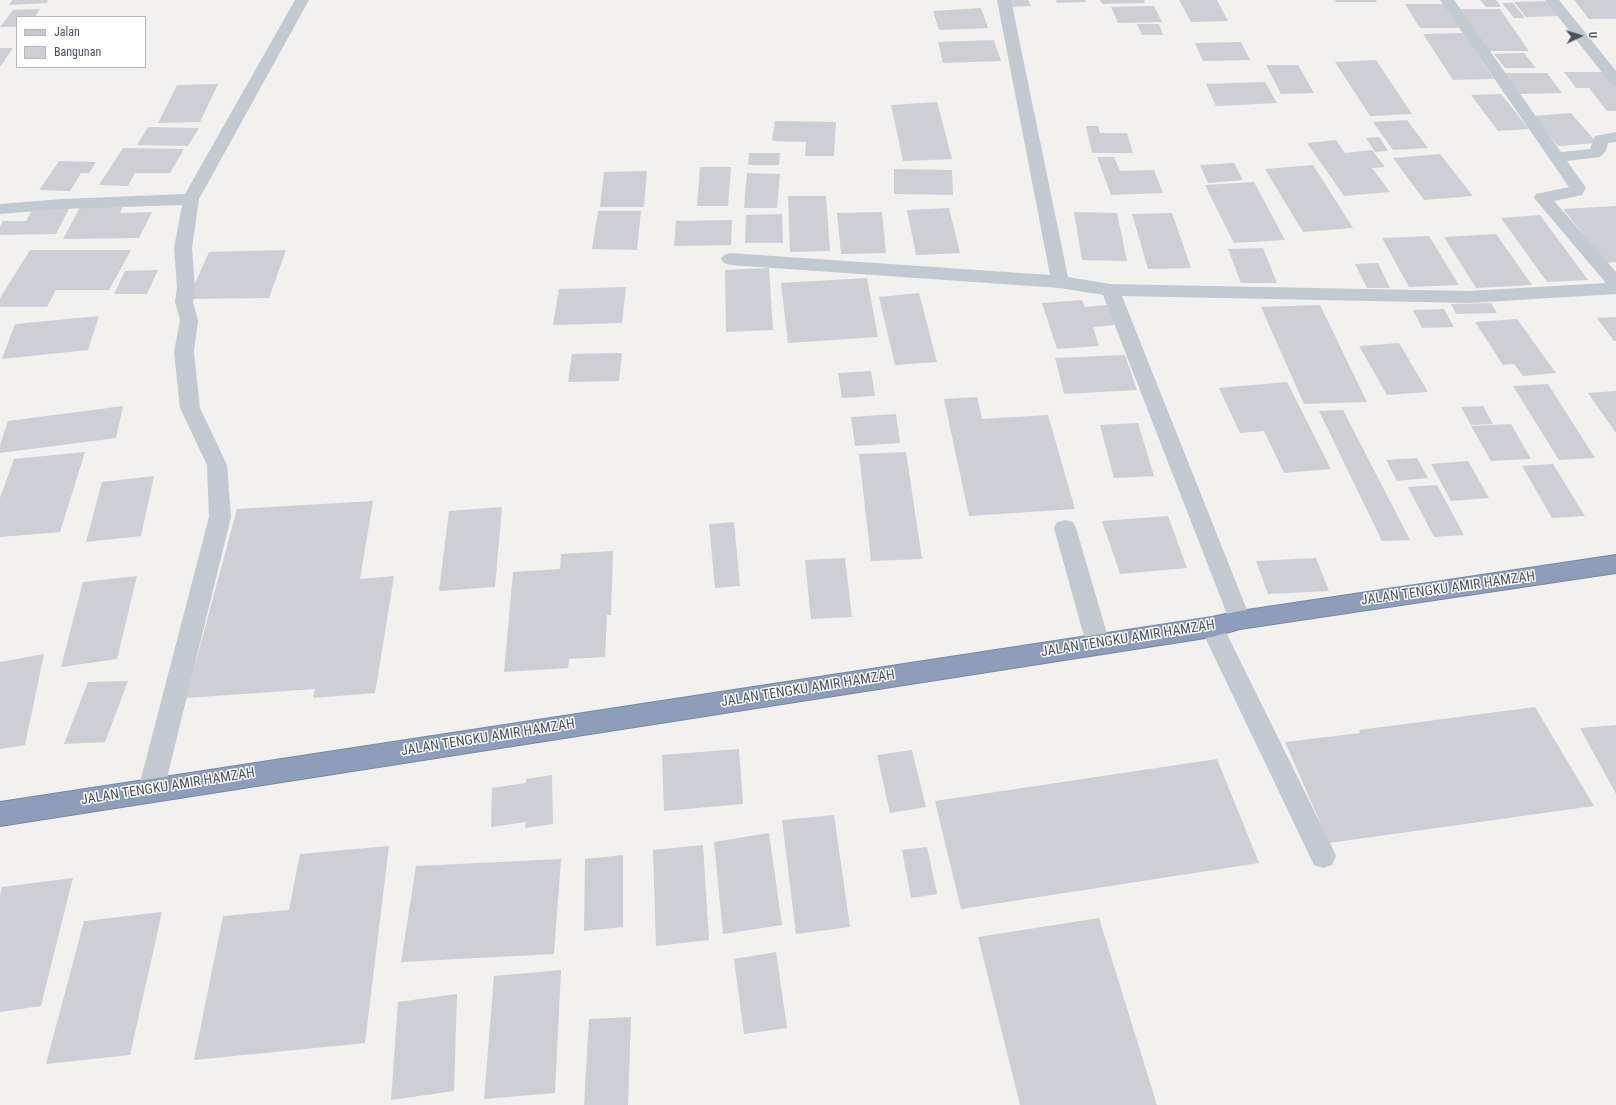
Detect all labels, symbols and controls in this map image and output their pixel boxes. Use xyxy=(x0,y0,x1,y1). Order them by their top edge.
legend xyxy=(16,16,146,68)
north arrow xyxy=(1560,16,1600,56)
text: Jalan xyxy=(54,25,80,39)
text: U xyxy=(1586,32,1599,39)
text: Bangunan xyxy=(54,45,101,59)
street label: JALAN TENGKU AMIR HAMZAH xyxy=(1360,568,1536,610)
street label: JALAN TENGKU AMIR HAMZAH xyxy=(1040,617,1216,661)
street label: JALAN TENGKU AMIR HAMZAH xyxy=(720,667,896,711)
street label: JALAN TENGKU AMIR HAMZAH xyxy=(400,716,576,760)
street label: JALAN TENGKU AMIR HAMZAH xyxy=(80,765,256,809)

